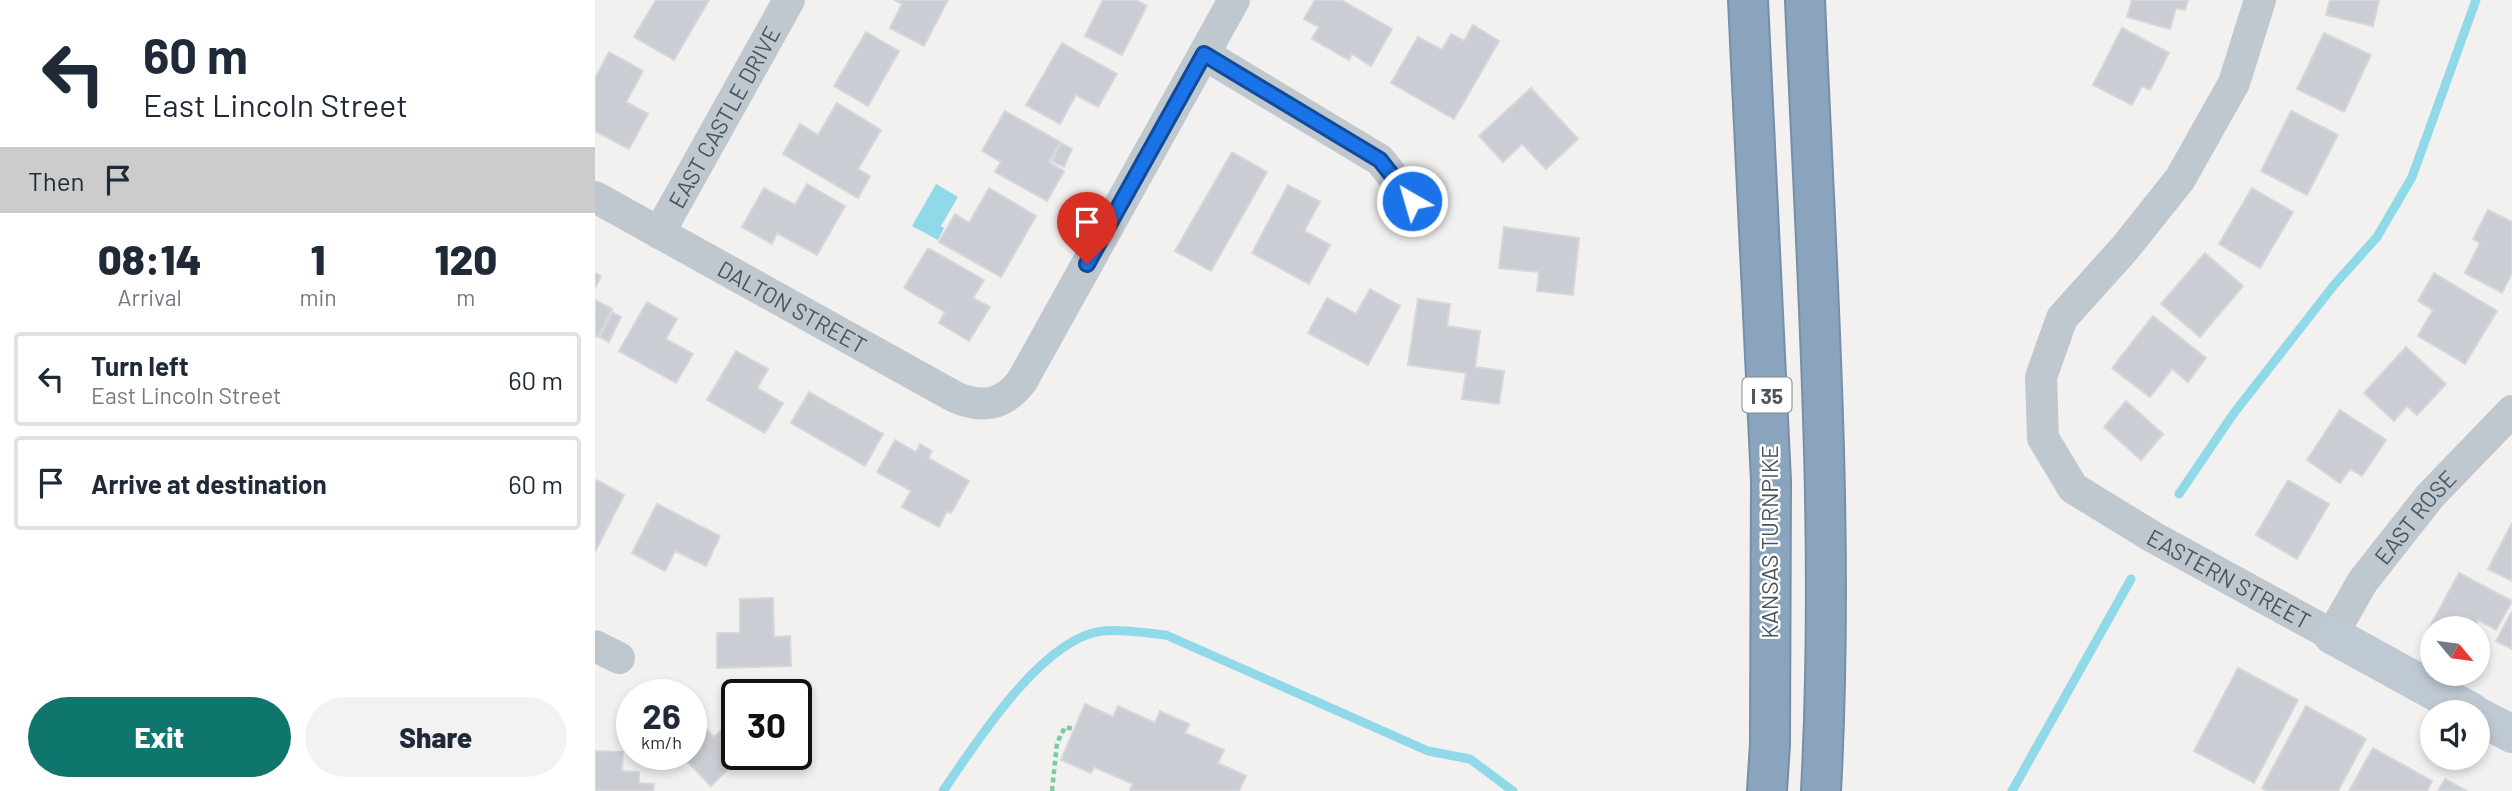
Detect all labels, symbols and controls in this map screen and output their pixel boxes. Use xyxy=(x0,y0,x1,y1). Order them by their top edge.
street label: EAST CASTLE DRIVE xyxy=(662,21,786,213)
text: 60 m xyxy=(143,25,248,84)
icon: left xyxy=(28,28,119,119)
text: East Lincoln Street xyxy=(143,85,408,123)
icon: arrive xyxy=(99,161,137,199)
position arrow xyxy=(1375,164,1449,238)
text: Then xyxy=(28,165,85,196)
pin xyxy=(1057,192,1117,264)
icon: arrive xyxy=(1068,203,1106,241)
text: 08:14 xyxy=(98,233,202,283)
text: 1 xyxy=(311,233,326,283)
text: 120 xyxy=(434,233,497,283)
street label: DALTON STREET xyxy=(713,254,872,359)
text: Arrival xyxy=(118,283,182,311)
text: min xyxy=(299,283,337,311)
text: m xyxy=(456,283,475,311)
text: Turn left xyxy=(91,350,189,381)
icon: left xyxy=(32,360,70,398)
text: 60 m xyxy=(508,364,563,395)
road number: I 35 xyxy=(1743,378,1791,412)
text: East Lincoln Street xyxy=(91,381,281,409)
street label: KANSAS TURNPIKE xyxy=(1755,445,1783,639)
icon: arrive xyxy=(32,464,70,502)
street label: EAST ROSE xyxy=(2368,464,2461,570)
text: Arrive at destination xyxy=(91,468,327,499)
text: 60 m xyxy=(508,468,563,499)
street label: EASTERN STREET xyxy=(2142,523,2316,635)
north arrow xyxy=(2420,616,2490,686)
map controls xyxy=(2420,616,2490,770)
speed limit sign: 30 xyxy=(721,679,812,770)
text: 26 xyxy=(642,694,681,736)
button: Exit xyxy=(28,697,291,777)
button: Share xyxy=(305,697,567,777)
button: sound xyxy=(2420,700,2490,770)
text: km/h xyxy=(641,731,682,753)

